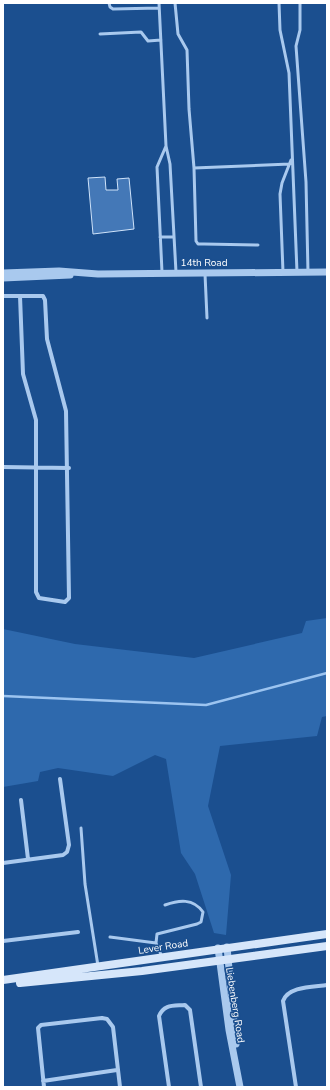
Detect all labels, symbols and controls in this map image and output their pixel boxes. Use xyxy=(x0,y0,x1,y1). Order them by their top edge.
street label: 14th Road xyxy=(180,256,228,270)
street label: Lever Road xyxy=(137,936,189,958)
street label: Liebenberg Road xyxy=(222,966,248,1044)

